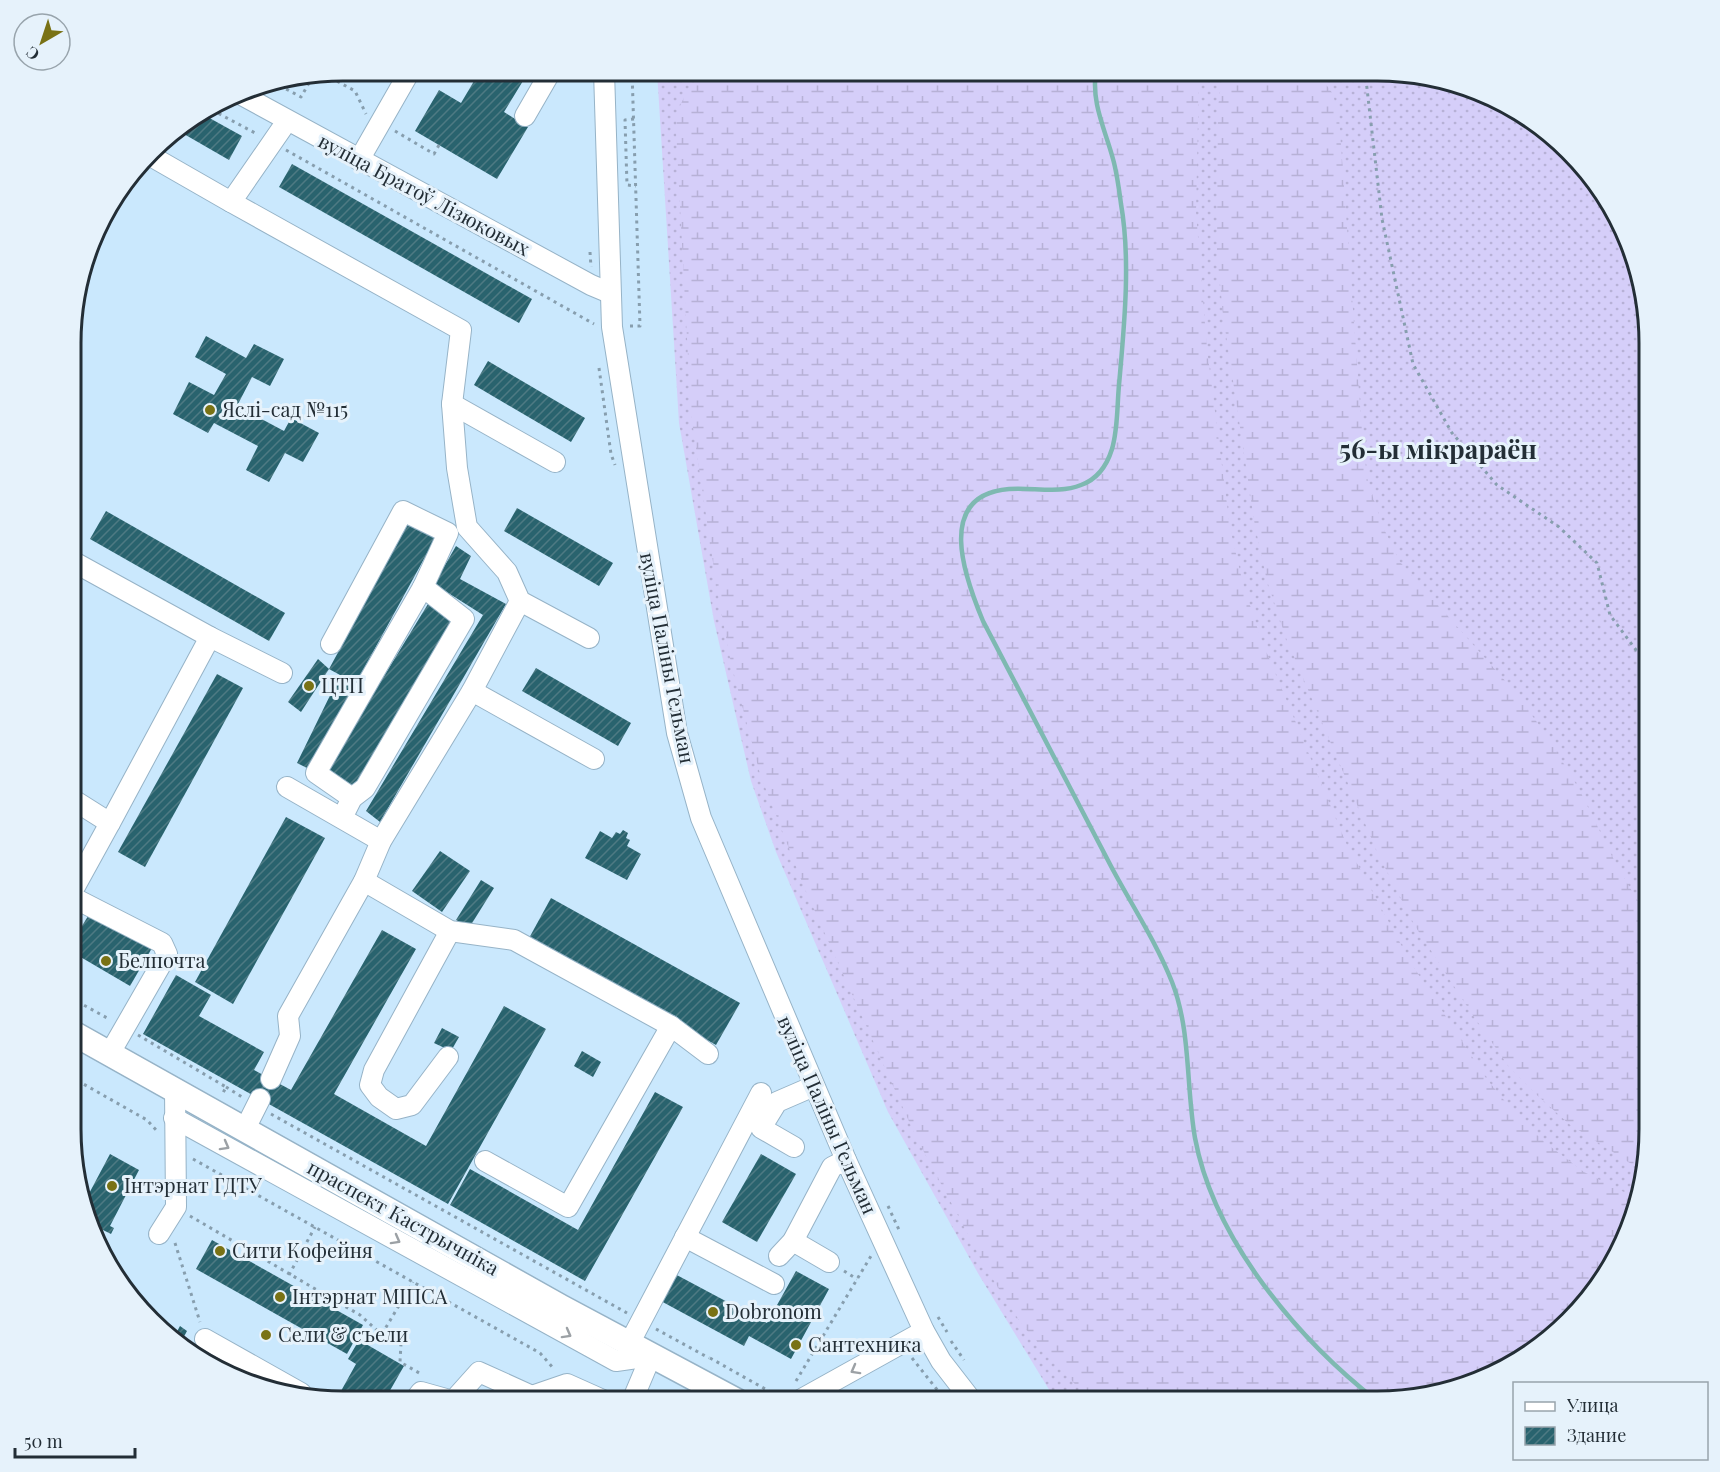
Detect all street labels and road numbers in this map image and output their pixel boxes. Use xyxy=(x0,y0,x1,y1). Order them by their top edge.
street label: вуліца Братоў Лізюковых xyxy=(314,126,536,261)
street label: вуліца Паліны Гельман xyxy=(635,550,702,766)
street label: вуліца Паліны Гельман xyxy=(772,1011,884,1218)
street label: праспект Кастрычніка xyxy=(303,1153,504,1281)

